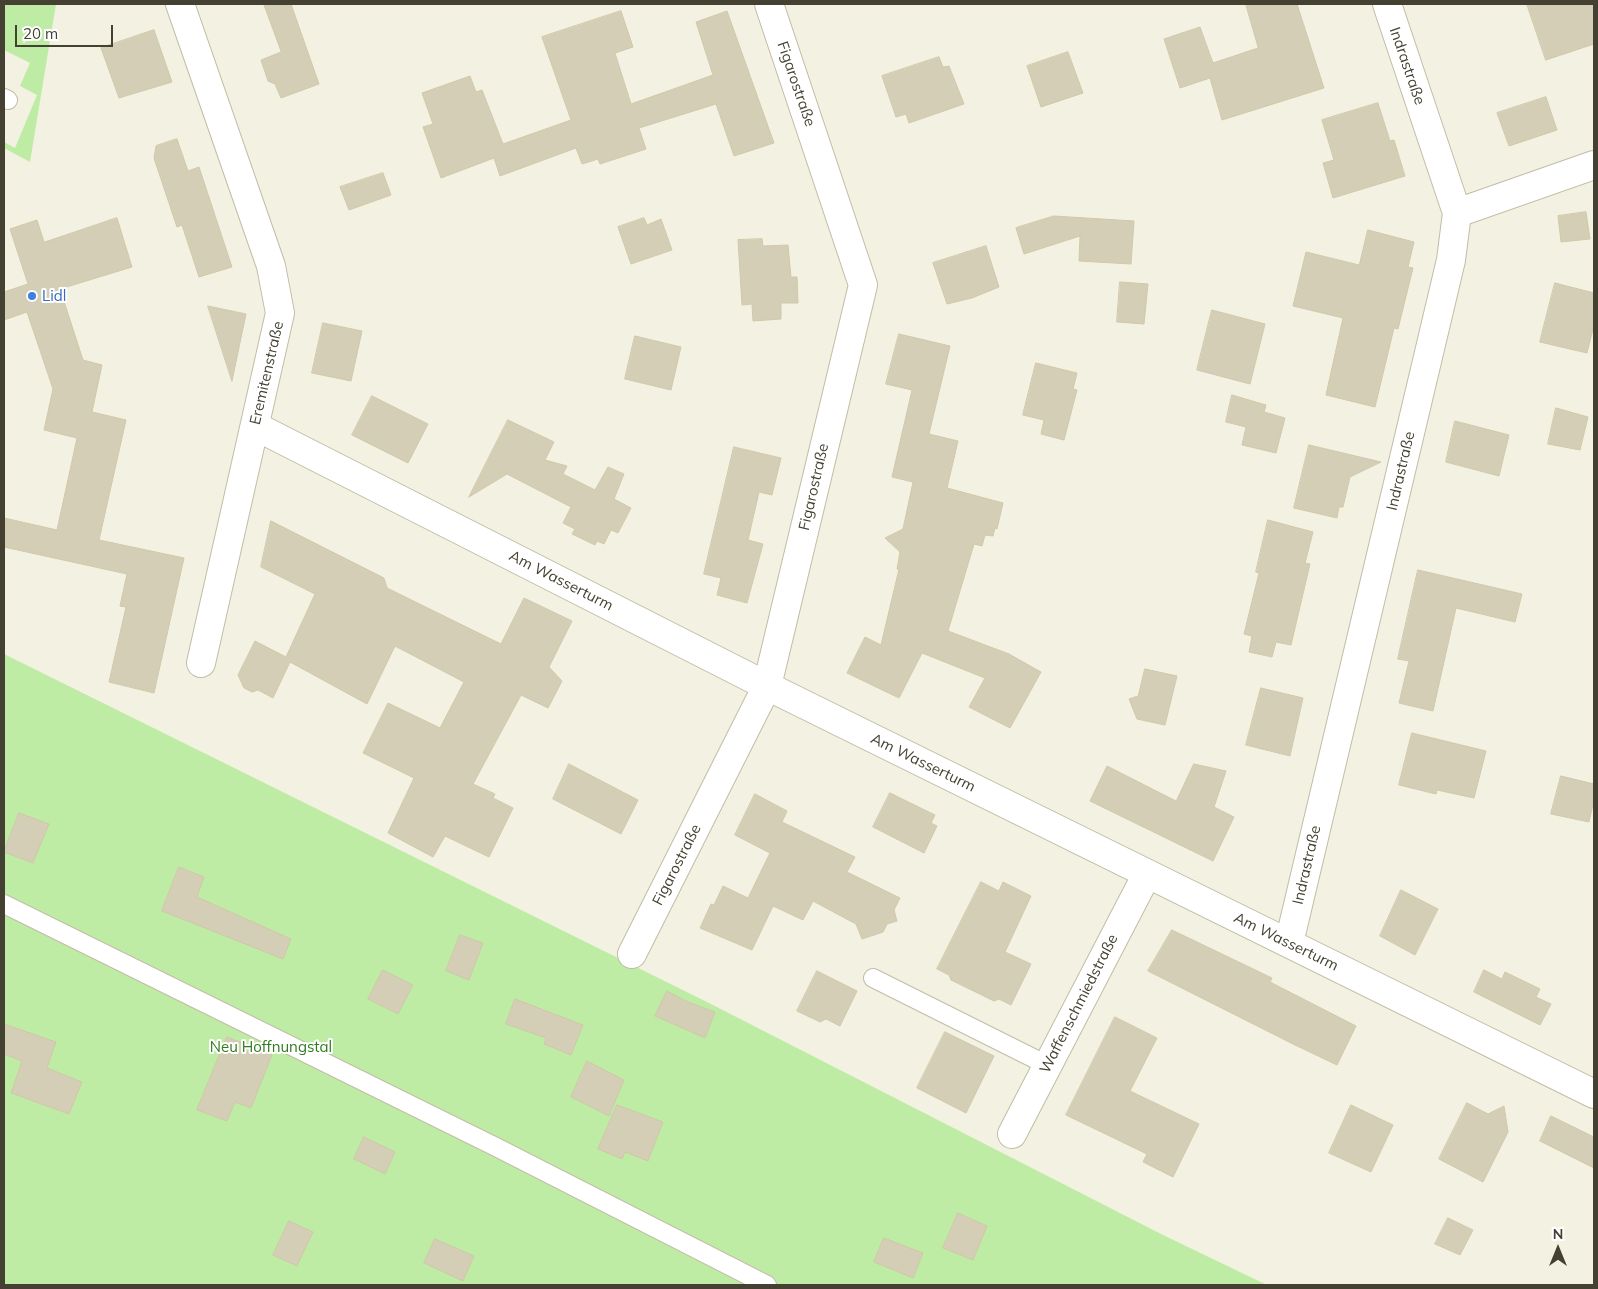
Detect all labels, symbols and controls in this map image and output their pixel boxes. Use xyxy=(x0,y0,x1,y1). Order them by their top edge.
scale bar xyxy=(18,15,115,47)
text: 20 m xyxy=(23,24,58,43)
street label: Indrastraße xyxy=(1385,25,1429,107)
street label: Figarostraße xyxy=(773,39,819,129)
place label: Lidl xyxy=(42,287,66,305)
marker: Lidl xyxy=(26,290,38,302)
street label: Eremitenstraße xyxy=(246,319,288,427)
street label: Indrastraße xyxy=(1383,430,1419,512)
street label: Figarostraße xyxy=(795,442,833,532)
street label: Am Wasserturm xyxy=(506,547,616,615)
street label: Am Wasserturm xyxy=(868,730,978,796)
street label: Figarostraße xyxy=(649,821,705,909)
street label: Indrastraße xyxy=(1289,824,1325,906)
street label: Am Wasserturm xyxy=(1231,909,1341,975)
street label: Waffenschmiedstraße xyxy=(1036,931,1122,1077)
park label: Neu Hoffnungstal xyxy=(210,1038,332,1056)
north arrow xyxy=(1533,1224,1583,1274)
text: N xyxy=(1553,1225,1563,1243)

